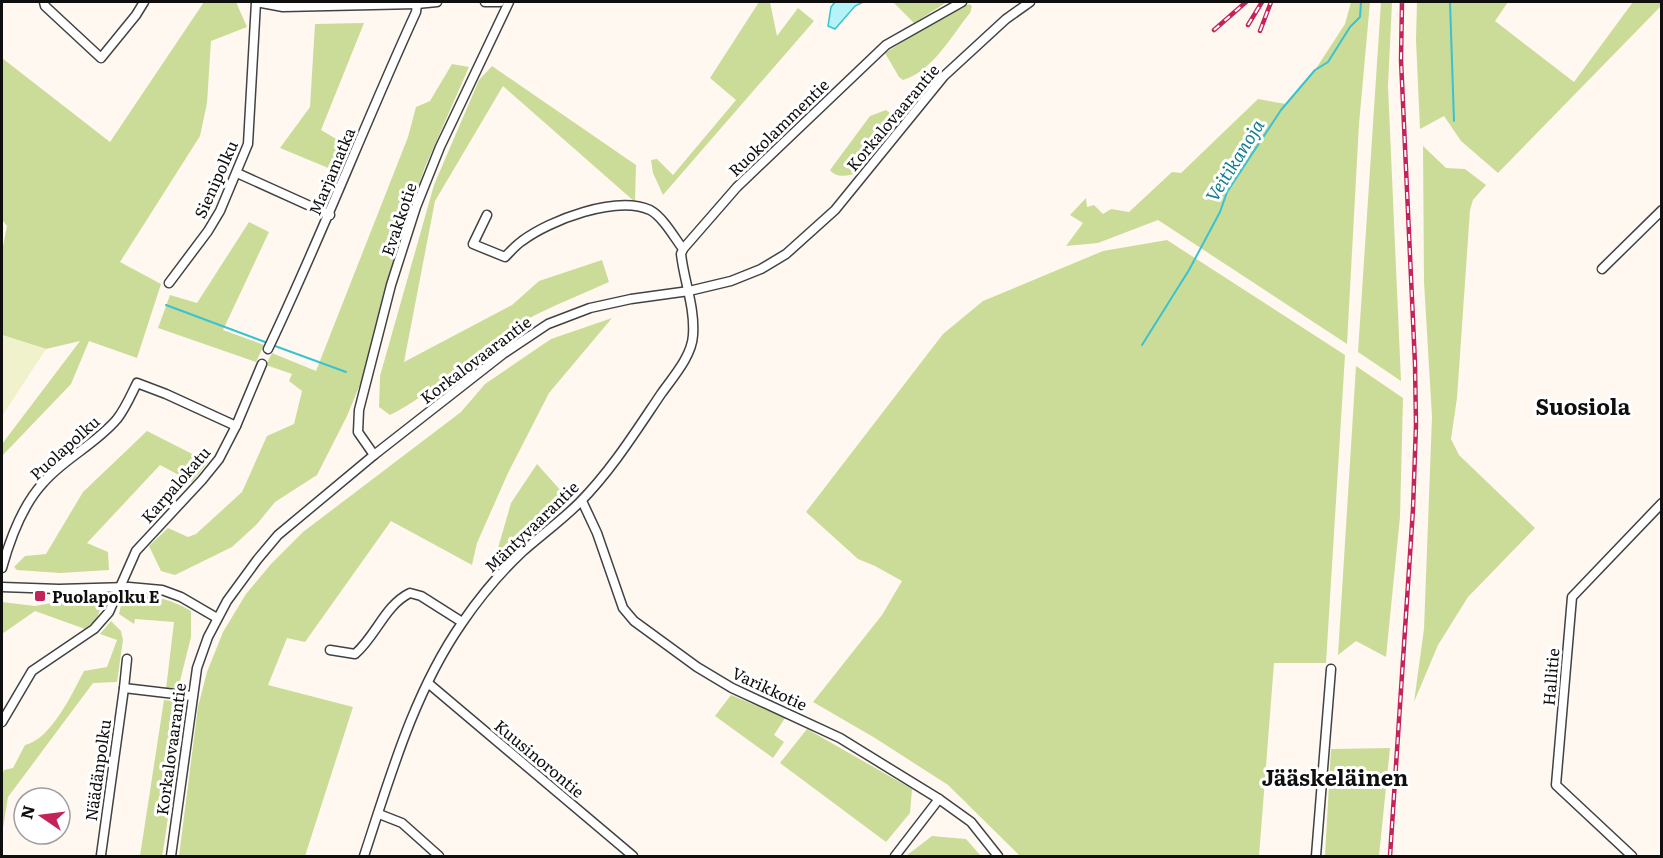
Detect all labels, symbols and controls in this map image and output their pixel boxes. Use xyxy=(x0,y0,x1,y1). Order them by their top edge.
street label: Korkalovaarantie xyxy=(840,58,944,176)
street label: Ruokolammentie xyxy=(722,73,834,181)
water label: Veitikanoja xyxy=(1198,113,1270,206)
street label: Marjamatka xyxy=(302,123,360,219)
street label: Sienipolku xyxy=(187,136,243,222)
street label: Evakkotie xyxy=(374,179,422,259)
street label: Korkalovaarantie xyxy=(414,309,536,409)
district label: Suosiola xyxy=(1536,389,1631,422)
street label: Puolapolku xyxy=(24,409,104,485)
street label: Karpalokatu xyxy=(135,440,215,528)
street label: Mäntyvaarantie xyxy=(479,475,583,577)
place label: Puolapolku E xyxy=(52,584,160,608)
marker: Puolapolku E xyxy=(33,589,47,603)
street label: Hallitie xyxy=(1536,647,1564,707)
street label: Varikkotie xyxy=(728,660,812,716)
street label: Korkalovaarantie xyxy=(149,681,191,817)
street label: Kuusinorontie xyxy=(490,713,590,803)
street label: Näädänpolku xyxy=(78,718,116,822)
district label: Jääskeläinen xyxy=(1262,760,1408,793)
north arrow xyxy=(12,786,72,846)
text: N xyxy=(13,803,40,822)

